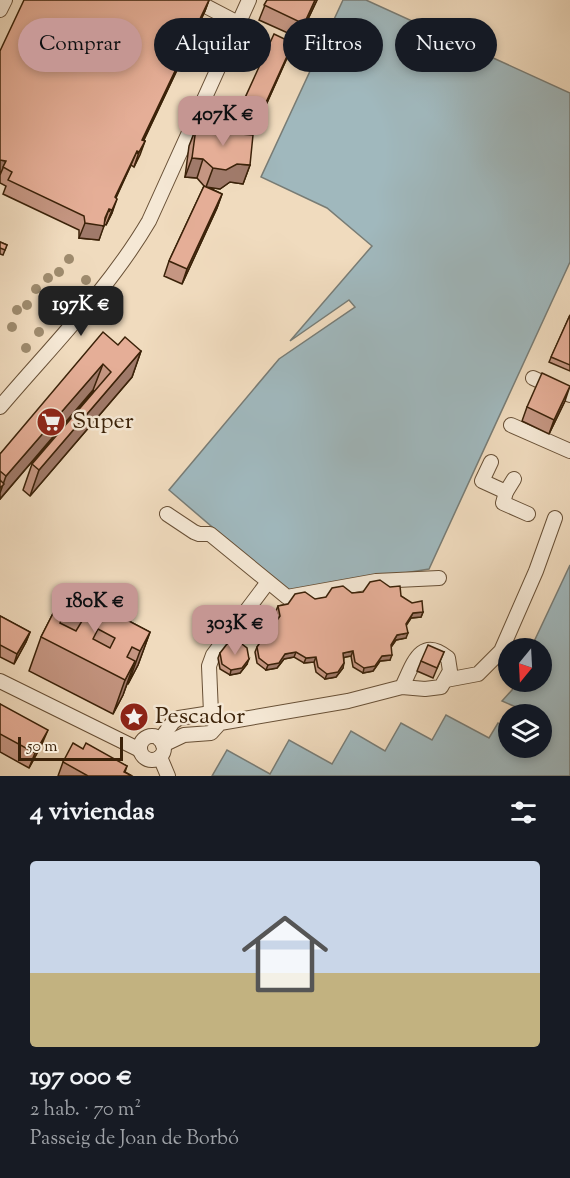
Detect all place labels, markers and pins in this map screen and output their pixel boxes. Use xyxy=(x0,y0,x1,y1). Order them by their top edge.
pin: 407K € xyxy=(174,96,272,147)
pin: 197K € xyxy=(32,286,130,337)
place label: Super xyxy=(72,405,134,439)
supermarket icon: Super xyxy=(35,406,67,438)
pin: 180K € xyxy=(46,583,144,634)
pin: 303K € xyxy=(186,605,284,656)
place label: Pescador xyxy=(155,700,245,734)
place icon: Pescador xyxy=(118,701,150,733)

